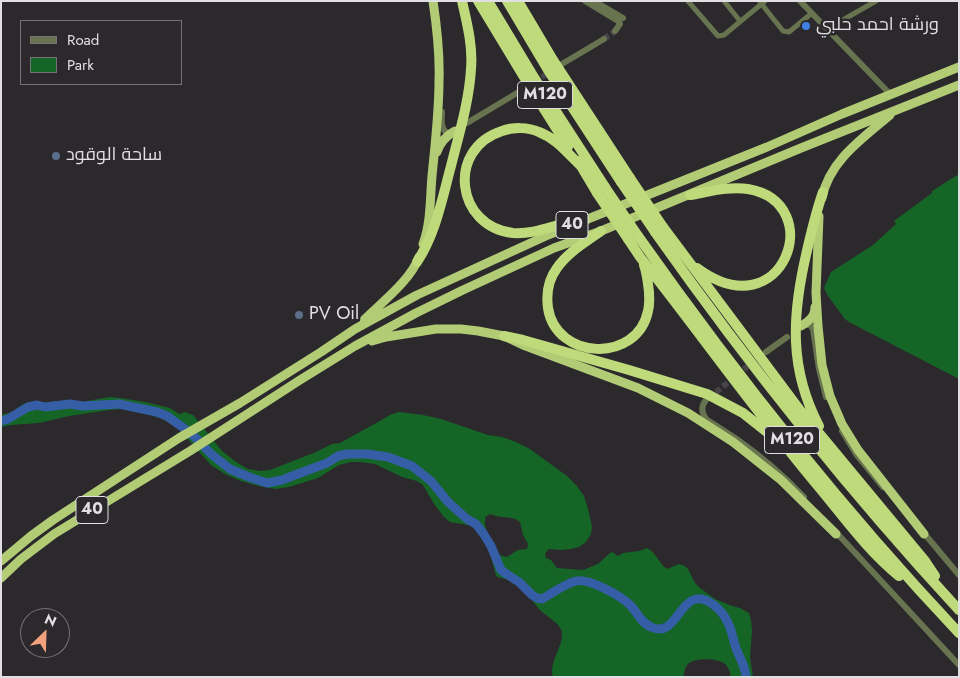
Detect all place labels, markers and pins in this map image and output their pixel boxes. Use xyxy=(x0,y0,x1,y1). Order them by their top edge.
place label: ورشة احمد حلبي xyxy=(816,15,939,37)
marker: ورشة احمد حلبي xyxy=(800,20,812,32)
place label: ساحة الوقود xyxy=(66,145,162,167)
marker: ساحة الوقود xyxy=(50,150,62,162)
place label: PV Oil xyxy=(309,304,359,326)
marker: PV Oil xyxy=(293,309,305,321)

